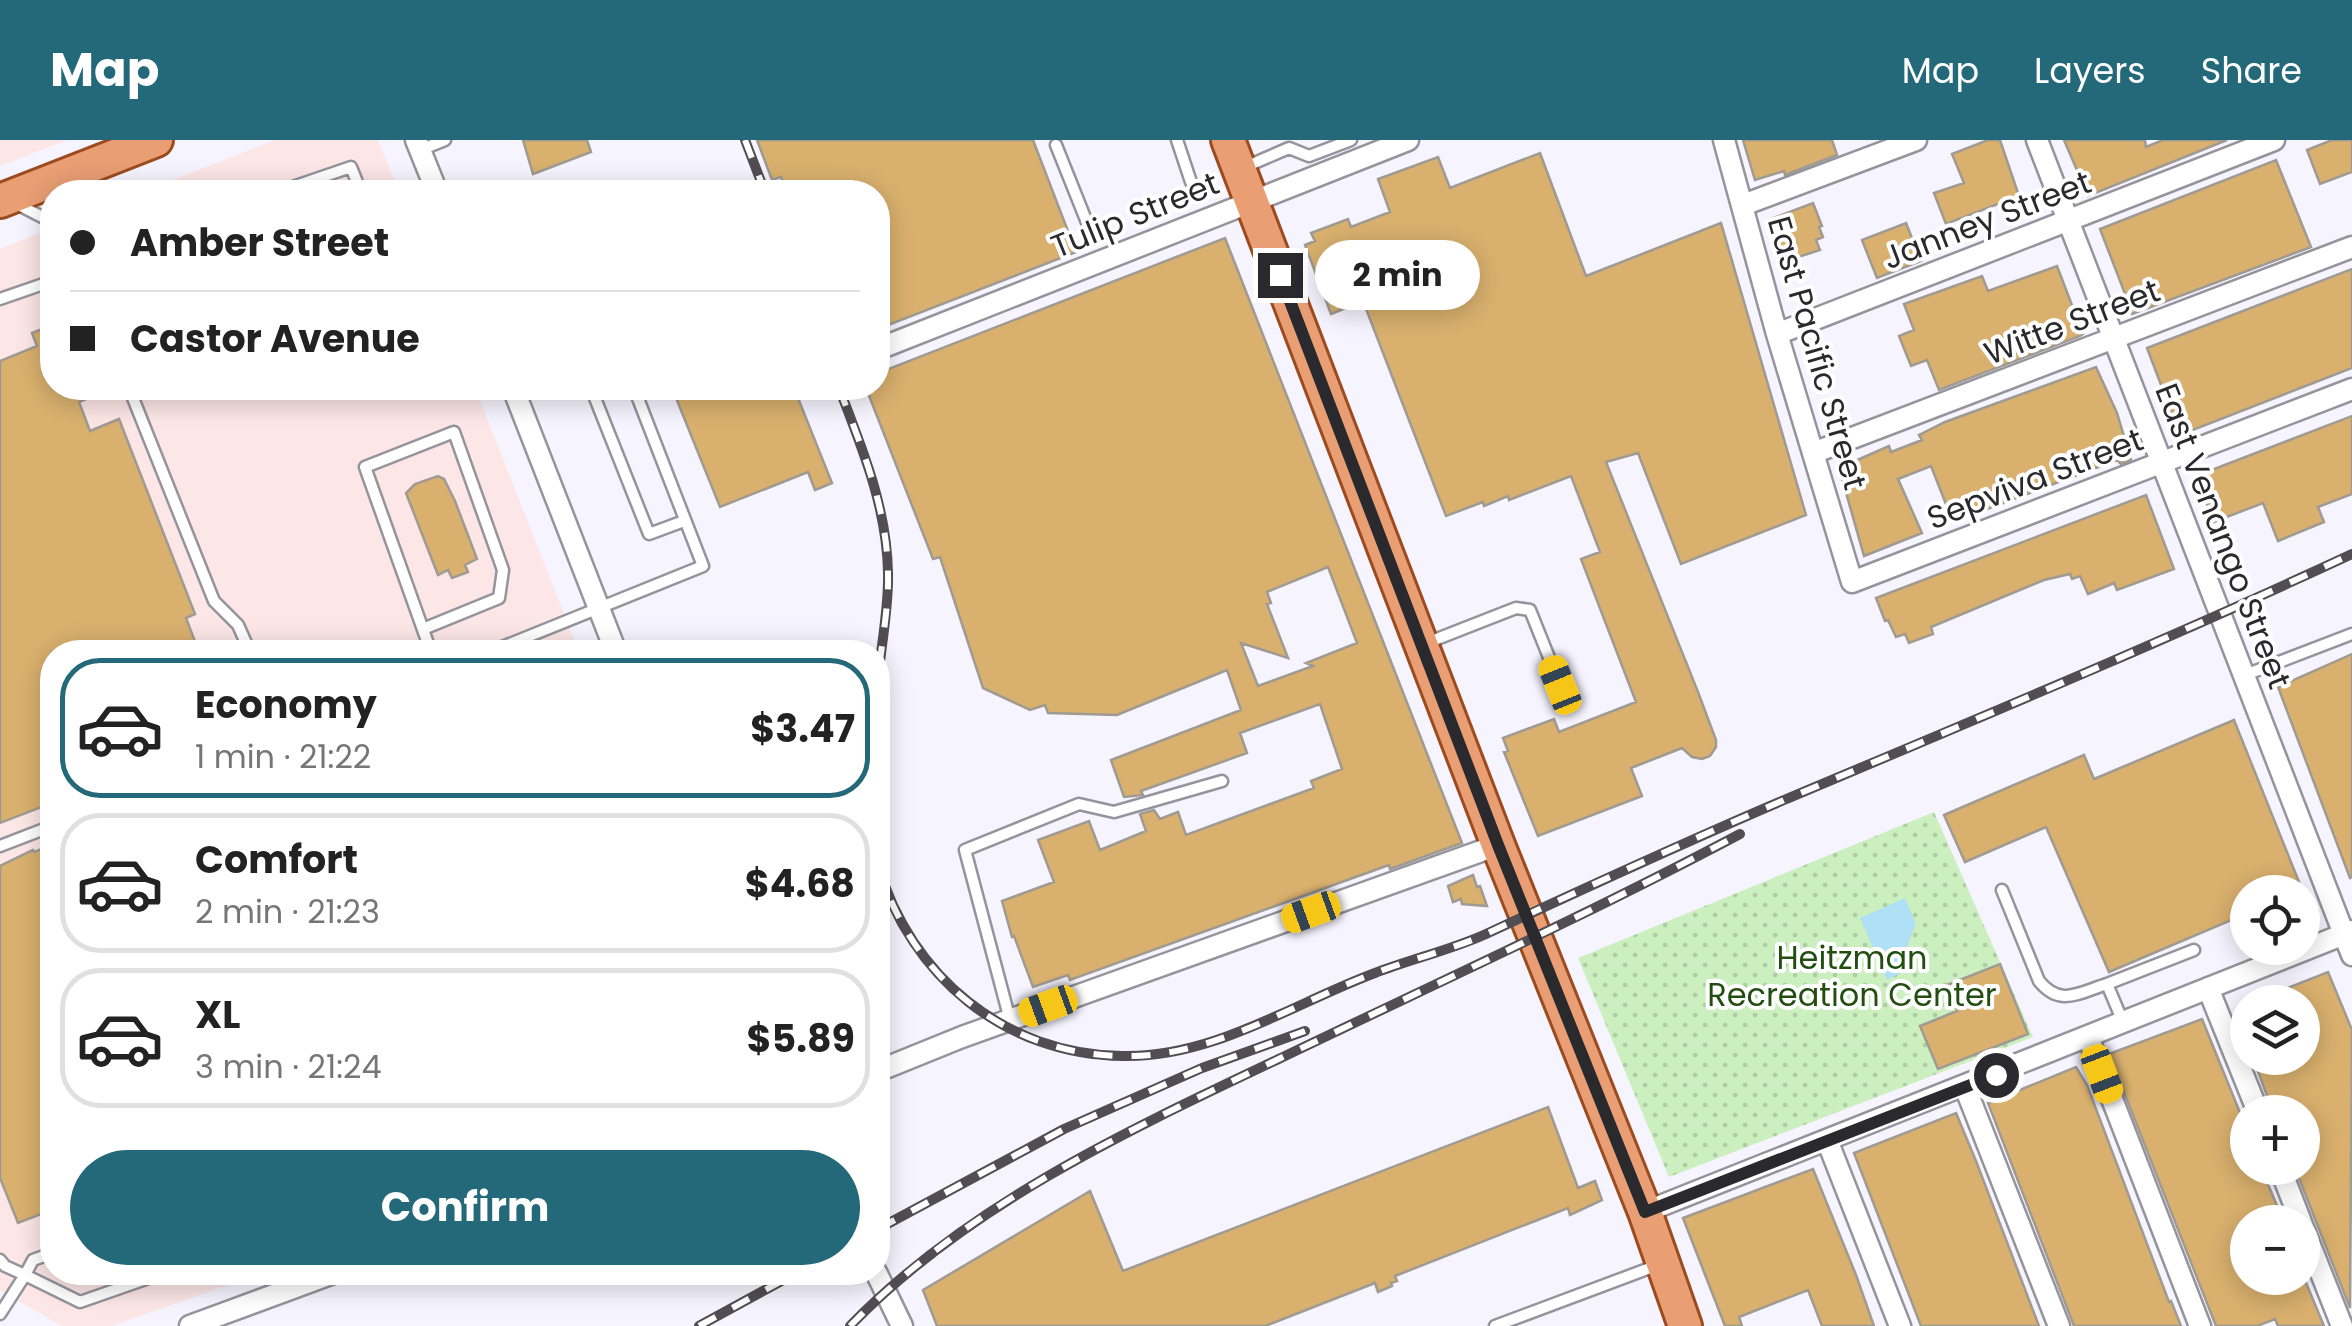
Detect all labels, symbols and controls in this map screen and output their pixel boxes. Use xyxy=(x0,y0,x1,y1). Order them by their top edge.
text: Map xyxy=(50,36,159,103)
text: Map xyxy=(1902,46,1979,95)
text: Layers xyxy=(2034,46,2146,95)
text: Share xyxy=(2201,46,2302,95)
street label: Janney Street xyxy=(1876,159,2097,280)
street label: Tulip Street xyxy=(1044,160,1225,269)
street label: East Pacific Street xyxy=(1757,211,1878,495)
text: Amber Street xyxy=(130,216,389,269)
callout: 2 min xyxy=(1315,240,1480,310)
text: 2 min xyxy=(1353,252,1442,297)
route end xyxy=(1258,253,1303,298)
street label: Witte Street xyxy=(1978,267,2166,376)
text: Castor Avenue xyxy=(130,312,420,365)
street label: East Venango Street xyxy=(2145,377,2302,695)
street label: Sepviva Street xyxy=(1920,417,2149,540)
car xyxy=(1535,652,1585,718)
text: Economy xyxy=(195,678,377,731)
icon: car xyxy=(75,683,165,773)
text: $3.47 xyxy=(750,702,855,755)
text: 1 min · 21:22 xyxy=(195,734,371,779)
text: Comfort xyxy=(195,833,358,886)
icon: car xyxy=(75,838,165,928)
text: $4.68 xyxy=(745,857,855,910)
map controls xyxy=(2230,875,2320,1295)
button: locate xyxy=(2230,875,2320,965)
car xyxy=(1278,888,1344,936)
text: 2 min · 21:23 xyxy=(195,889,380,934)
park label: Heitzman Recreation Center xyxy=(1707,935,1997,1017)
car xyxy=(1015,982,1081,1030)
button: layers xyxy=(2230,985,2320,1075)
text: XL xyxy=(195,988,240,1041)
icon: car xyxy=(75,993,165,1083)
text: $5.89 xyxy=(747,1012,855,1065)
car xyxy=(2077,1041,2127,1107)
text: 3 min · 21:24 xyxy=(195,1044,382,1089)
route start xyxy=(1974,1053,2019,1098)
button: + xyxy=(2230,1095,2320,1185)
button: Confirm xyxy=(70,1150,860,1265)
button: − xyxy=(2230,1205,2320,1295)

